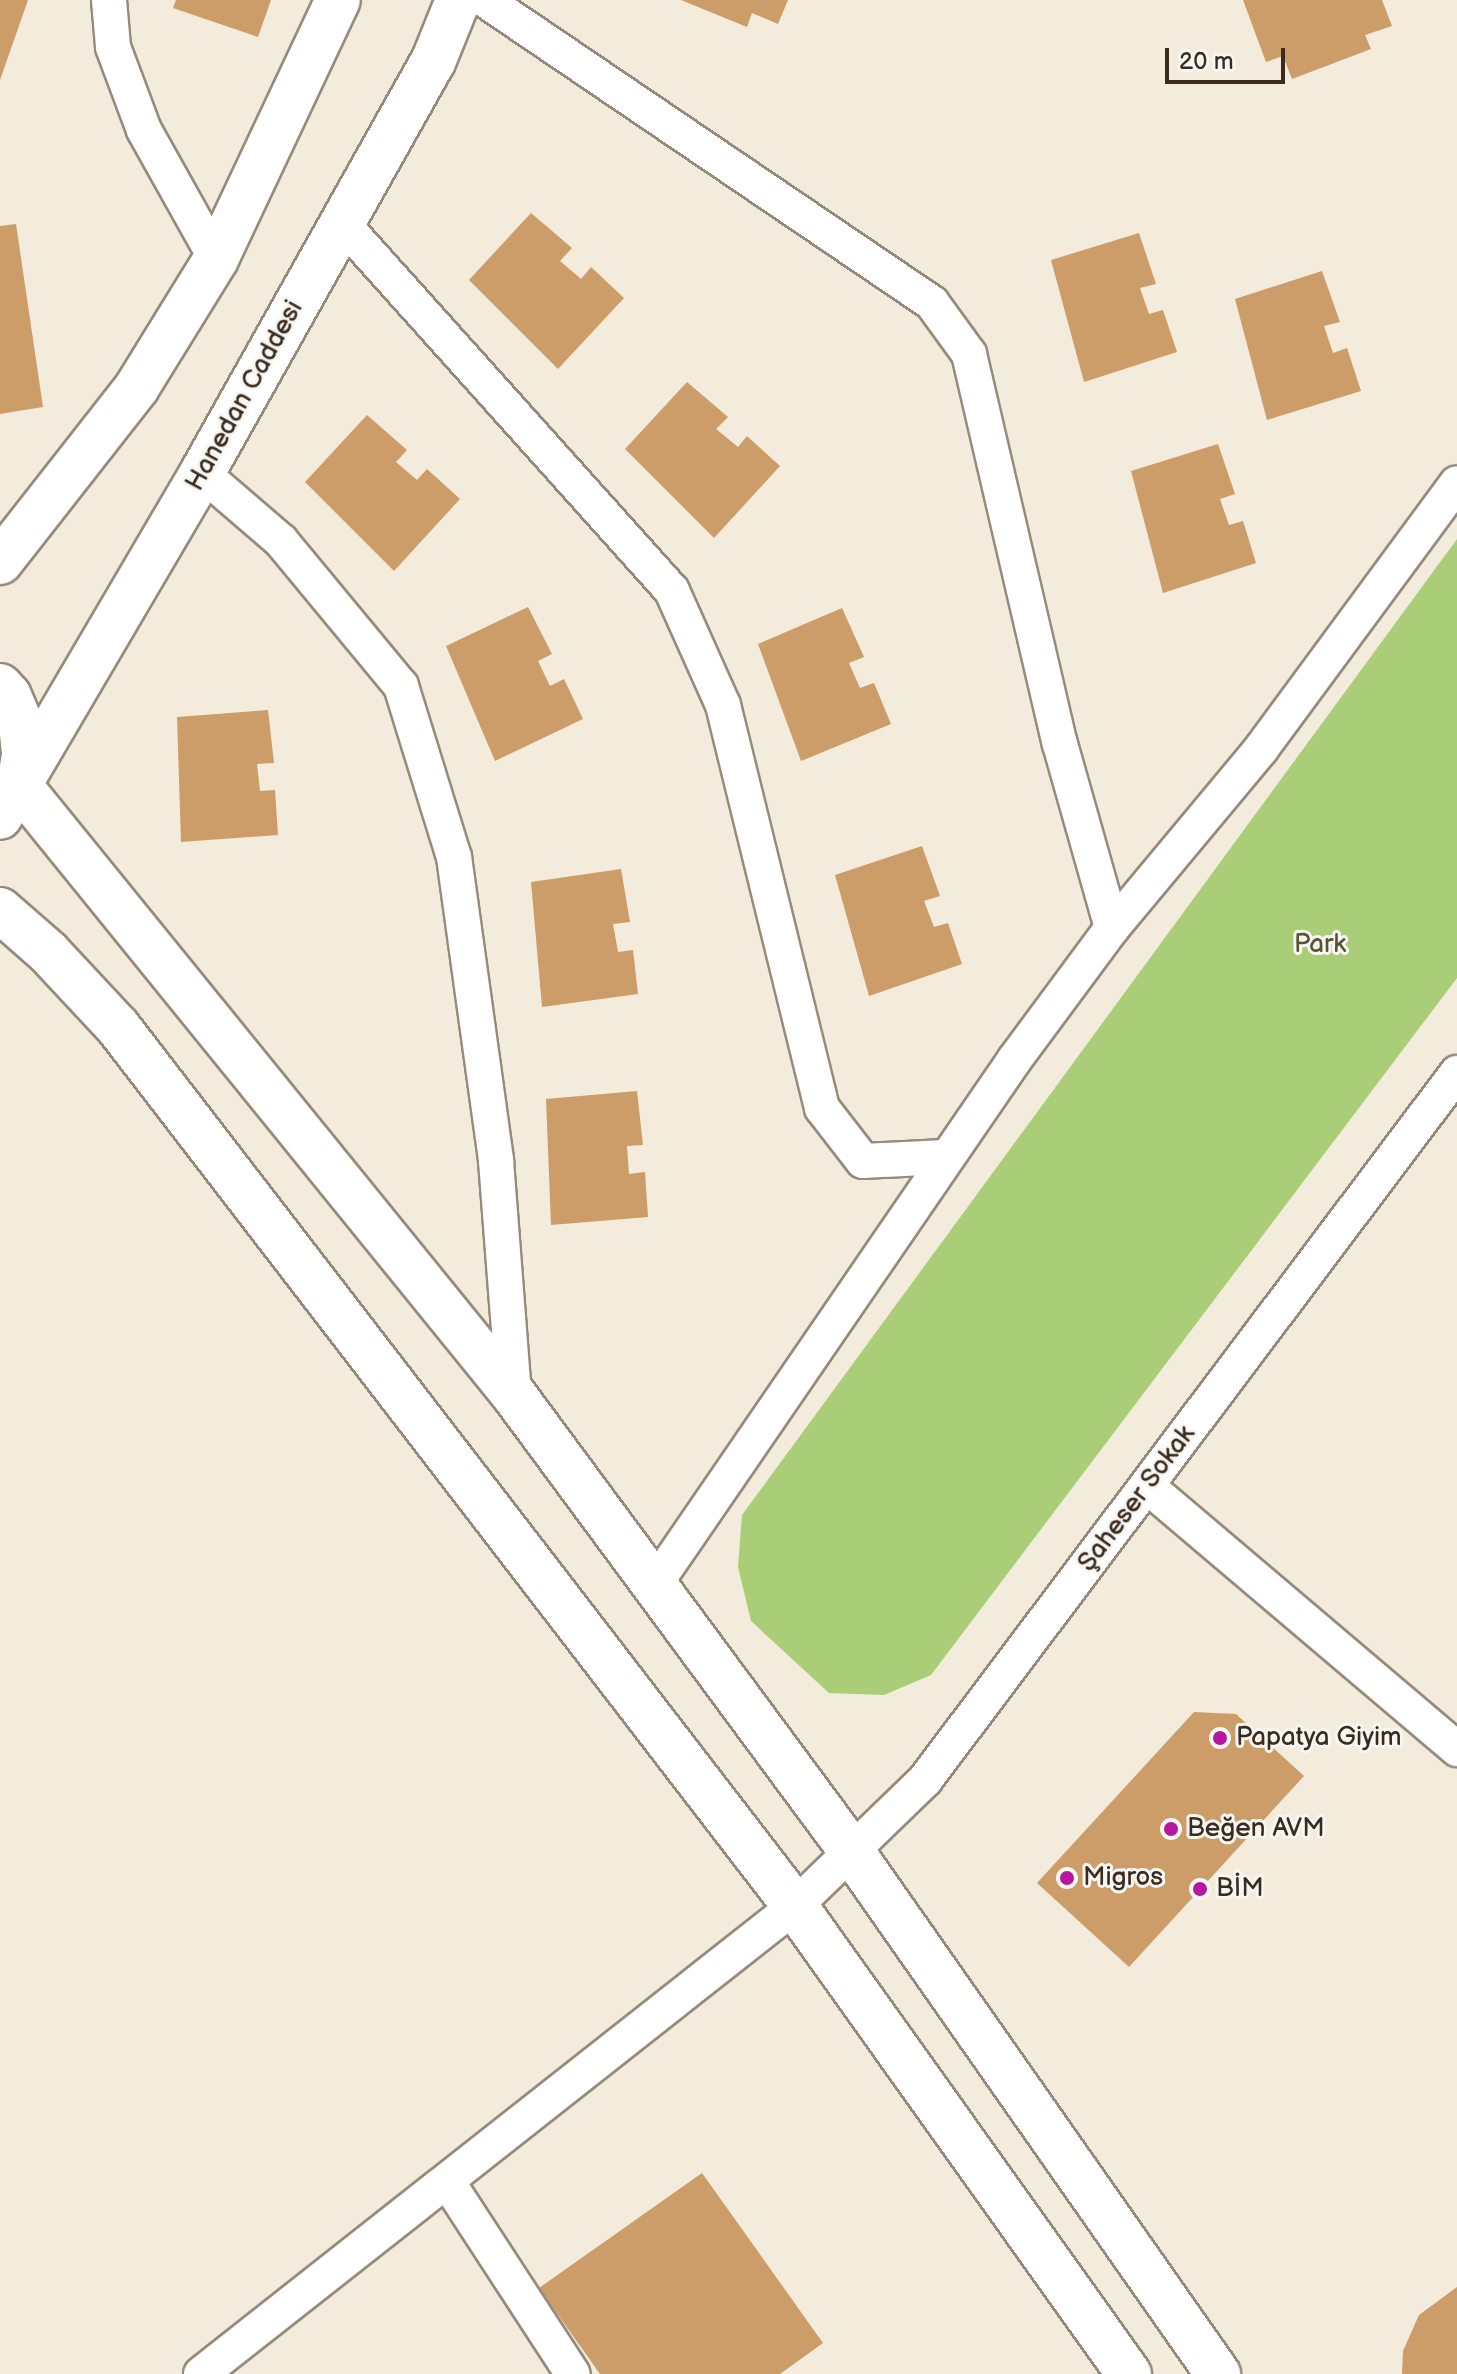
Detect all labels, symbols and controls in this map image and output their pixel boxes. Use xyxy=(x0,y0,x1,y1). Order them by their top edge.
scale bar xyxy=(1169,32,1289,82)
text: 20 m xyxy=(1179,47,1234,76)
street label: Hanedan Caddesi xyxy=(180,296,310,496)
park label: Park xyxy=(1294,929,1346,961)
street label: Şaheser Sokak xyxy=(1072,1420,1202,1578)
place label: Papatya Giyim xyxy=(1236,1722,1402,1754)
marker: Papatya Giyim xyxy=(1211,1729,1229,1747)
place label: Beğen AVM xyxy=(1187,1813,1325,1845)
marker: Beğen AVM xyxy=(1162,1820,1180,1838)
place label: Migros xyxy=(1083,1862,1163,1894)
marker: Migros xyxy=(1058,1869,1076,1887)
place label: BİM xyxy=(1216,1873,1264,1905)
marker: BİM xyxy=(1191,1880,1209,1898)

